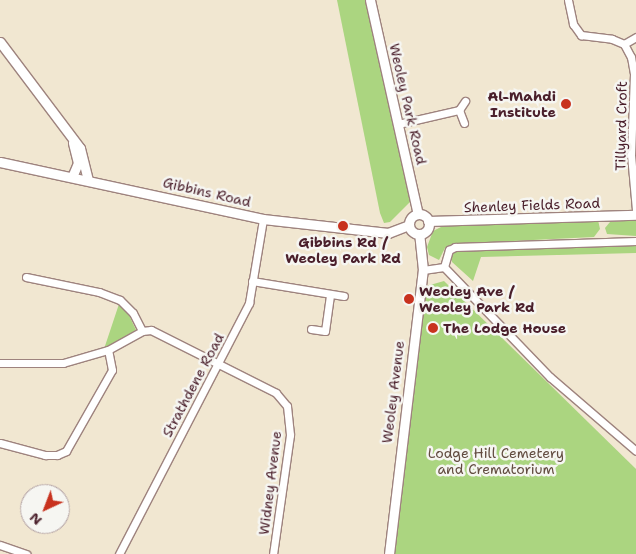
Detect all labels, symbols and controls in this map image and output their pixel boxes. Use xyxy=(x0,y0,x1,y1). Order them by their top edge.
street label: Weoley Park Road xyxy=(386,42,430,166)
street label: Tillyard Croft xyxy=(612,81,630,171)
place label: Al-Mahdi Institute xyxy=(487,88,556,120)
marker: Al-Mahdi Institute xyxy=(560,98,572,110)
street label: Gibbins Road xyxy=(161,174,253,210)
street label: Shenley Fields Road xyxy=(464,194,600,216)
marker: Gibbins Rd / Weoley Park Rd xyxy=(337,220,349,232)
place label: Gibbins Rd / Weoley Park Rd xyxy=(285,234,401,266)
place label: Weoley Ave / Weoley Park Rd xyxy=(419,283,535,316)
marker: Weoley Ave / Weoley Park Rd xyxy=(403,293,415,305)
place label: The Lodge House xyxy=(443,320,566,336)
marker: The Lodge House xyxy=(427,322,439,334)
street label: Strathdene Road xyxy=(159,330,227,440)
street label: Weoley Avenue xyxy=(378,340,408,444)
street label: Widney Avenue xyxy=(255,430,285,536)
park label: Lodge Hill Cemetery and Crematorium xyxy=(428,445,564,478)
north arrow xyxy=(20,484,70,534)
text: N xyxy=(25,509,46,530)

